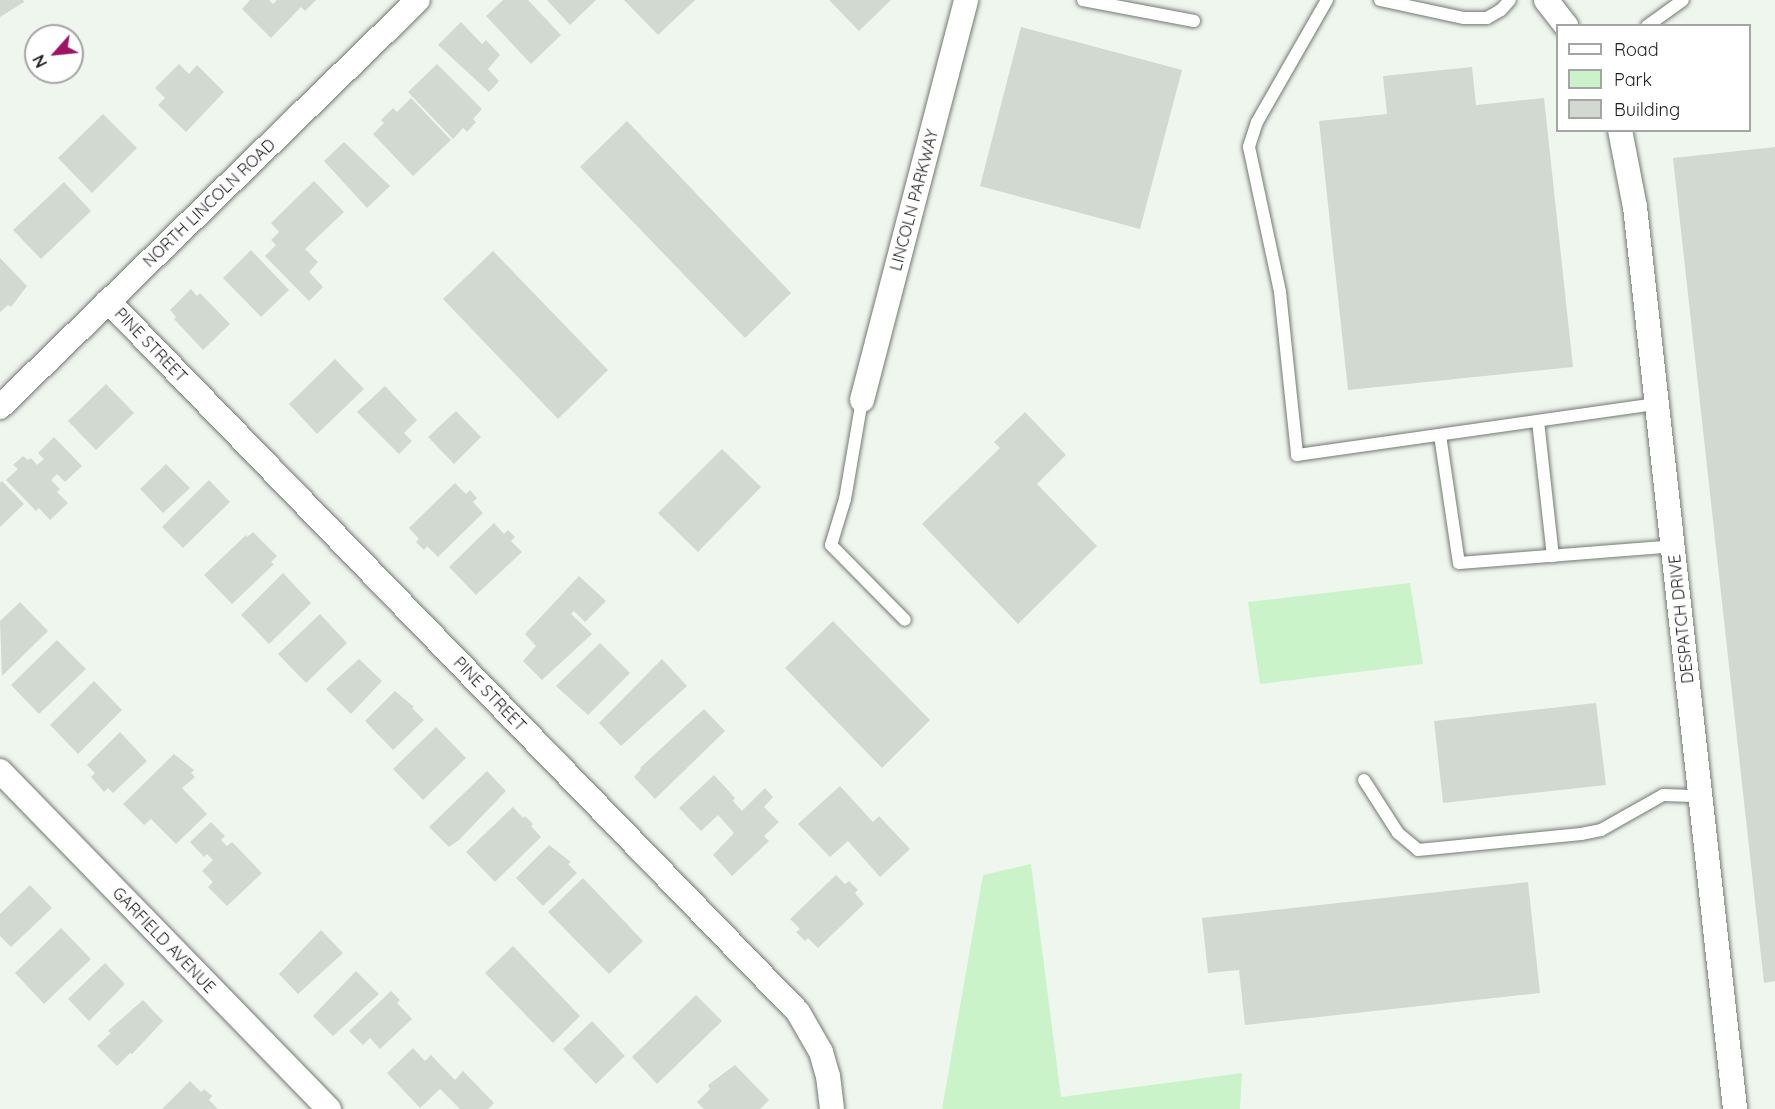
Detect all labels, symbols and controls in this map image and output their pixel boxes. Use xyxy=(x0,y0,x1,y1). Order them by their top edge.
north arrow xyxy=(24,24,84,84)
legend xyxy=(1556,24,1751,132)
text: Road xyxy=(1614,38,1659,61)
text: N xyxy=(28,51,51,71)
text: Park xyxy=(1614,68,1652,91)
text: Building xyxy=(1614,98,1680,121)
street label: LINCOLN PARKWAY xyxy=(886,127,942,273)
street label: NORTH LINCOLN ROAD xyxy=(139,135,279,271)
street label: PINE STREET xyxy=(111,304,191,386)
street label: DESPATCH DRIVE xyxy=(1665,554,1697,684)
street label: PINE STREET xyxy=(450,653,530,735)
street label: GARFIELD AVENUE xyxy=(109,883,219,997)

